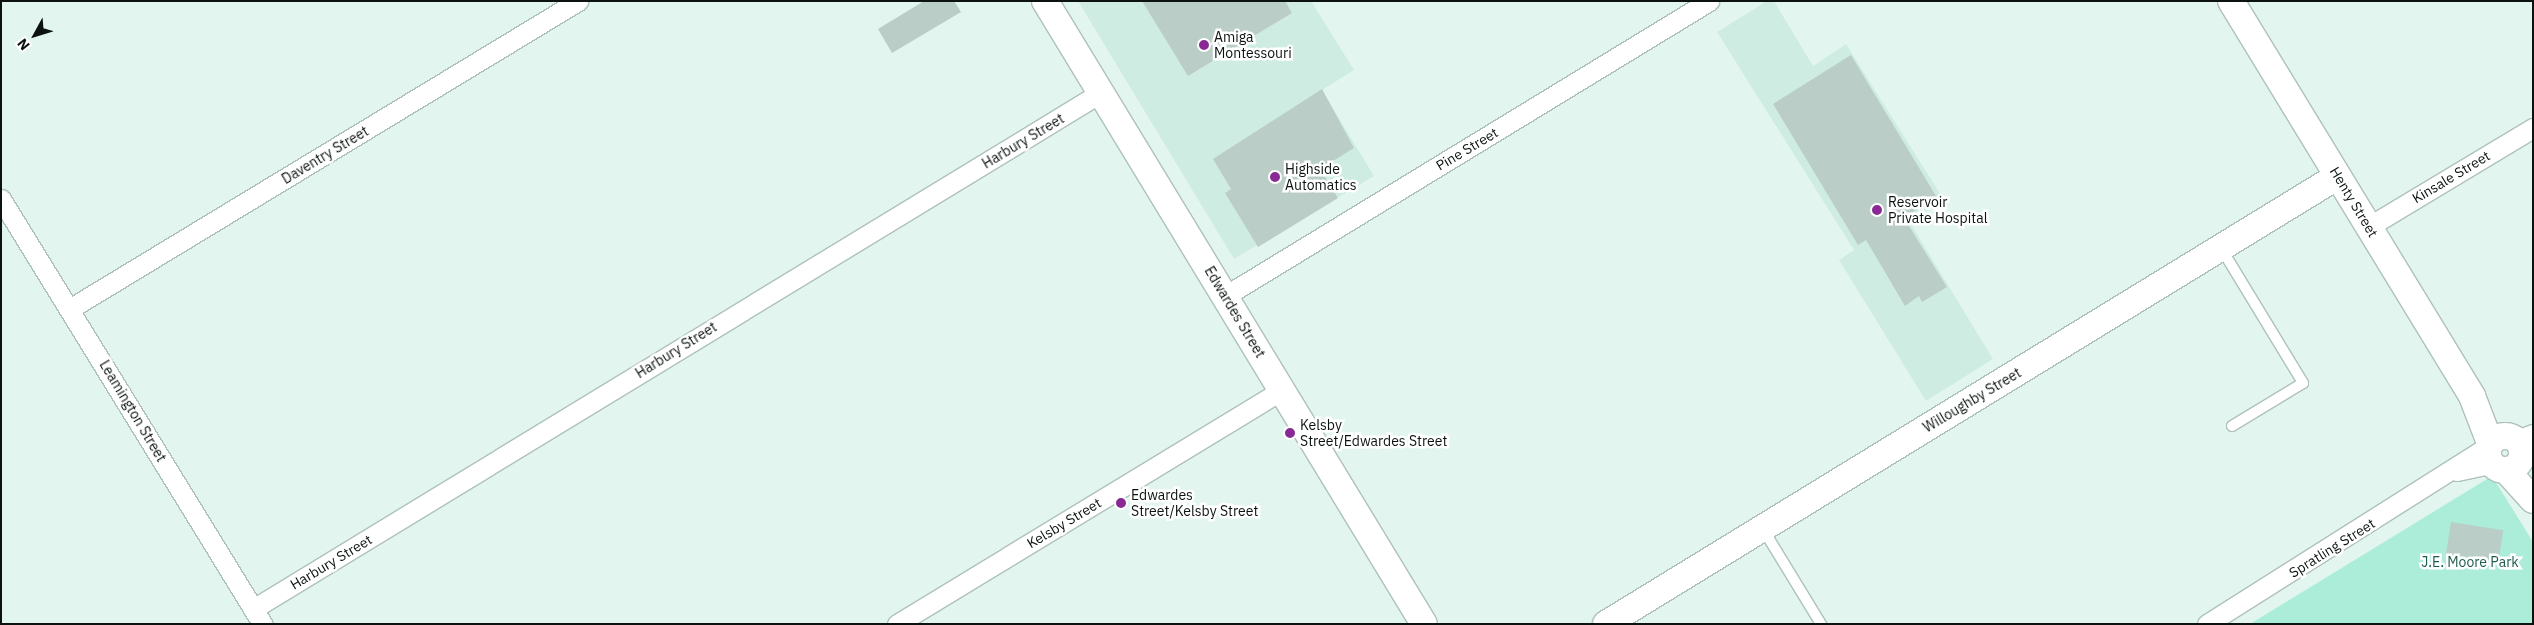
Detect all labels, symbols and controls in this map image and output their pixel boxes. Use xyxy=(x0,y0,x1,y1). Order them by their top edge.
north arrow xyxy=(10,10,60,60)
place label: Amiga Montessouri xyxy=(1214,29,1292,62)
text: N xyxy=(13,35,34,54)
marker: Amiga Montessouri xyxy=(1198,39,1210,51)
street label: Harbury Street xyxy=(979,110,1067,172)
street label: Daventry Street xyxy=(279,123,371,187)
street label: Pine Street xyxy=(1433,124,1501,174)
street label: Kinsale Street xyxy=(2409,147,2493,207)
place label: Highside Automatics xyxy=(1285,161,1357,193)
street label: Henty Street xyxy=(2326,164,2382,240)
marker: Highside Automatics xyxy=(1269,171,1281,183)
place label: Reservoir Private Hospital xyxy=(1888,194,1987,226)
marker: Reservoir Private Hospital xyxy=(1870,203,1884,217)
street label: Edwardes Street xyxy=(1201,263,1269,361)
street label: Harbury Street xyxy=(632,318,720,382)
street label: Leamington Street xyxy=(96,357,170,465)
street label: Willoughby Street xyxy=(1920,364,2024,436)
place label: Kelsby Street/Edwardes Street xyxy=(1300,417,1447,450)
marker: Kelsby Street/Edwardes Street xyxy=(1284,427,1296,439)
place label: Edwardes Street/Kelsby Street xyxy=(1131,487,1258,520)
street label: Kelsby Street xyxy=(1024,494,1104,552)
marker: Edwardes Street/Kelsby Street xyxy=(1115,497,1127,509)
street label: Spratling Street xyxy=(2286,515,2378,581)
street label: Harbury Street xyxy=(287,531,375,593)
park label: J.E. Moore Park xyxy=(2421,554,2519,570)

